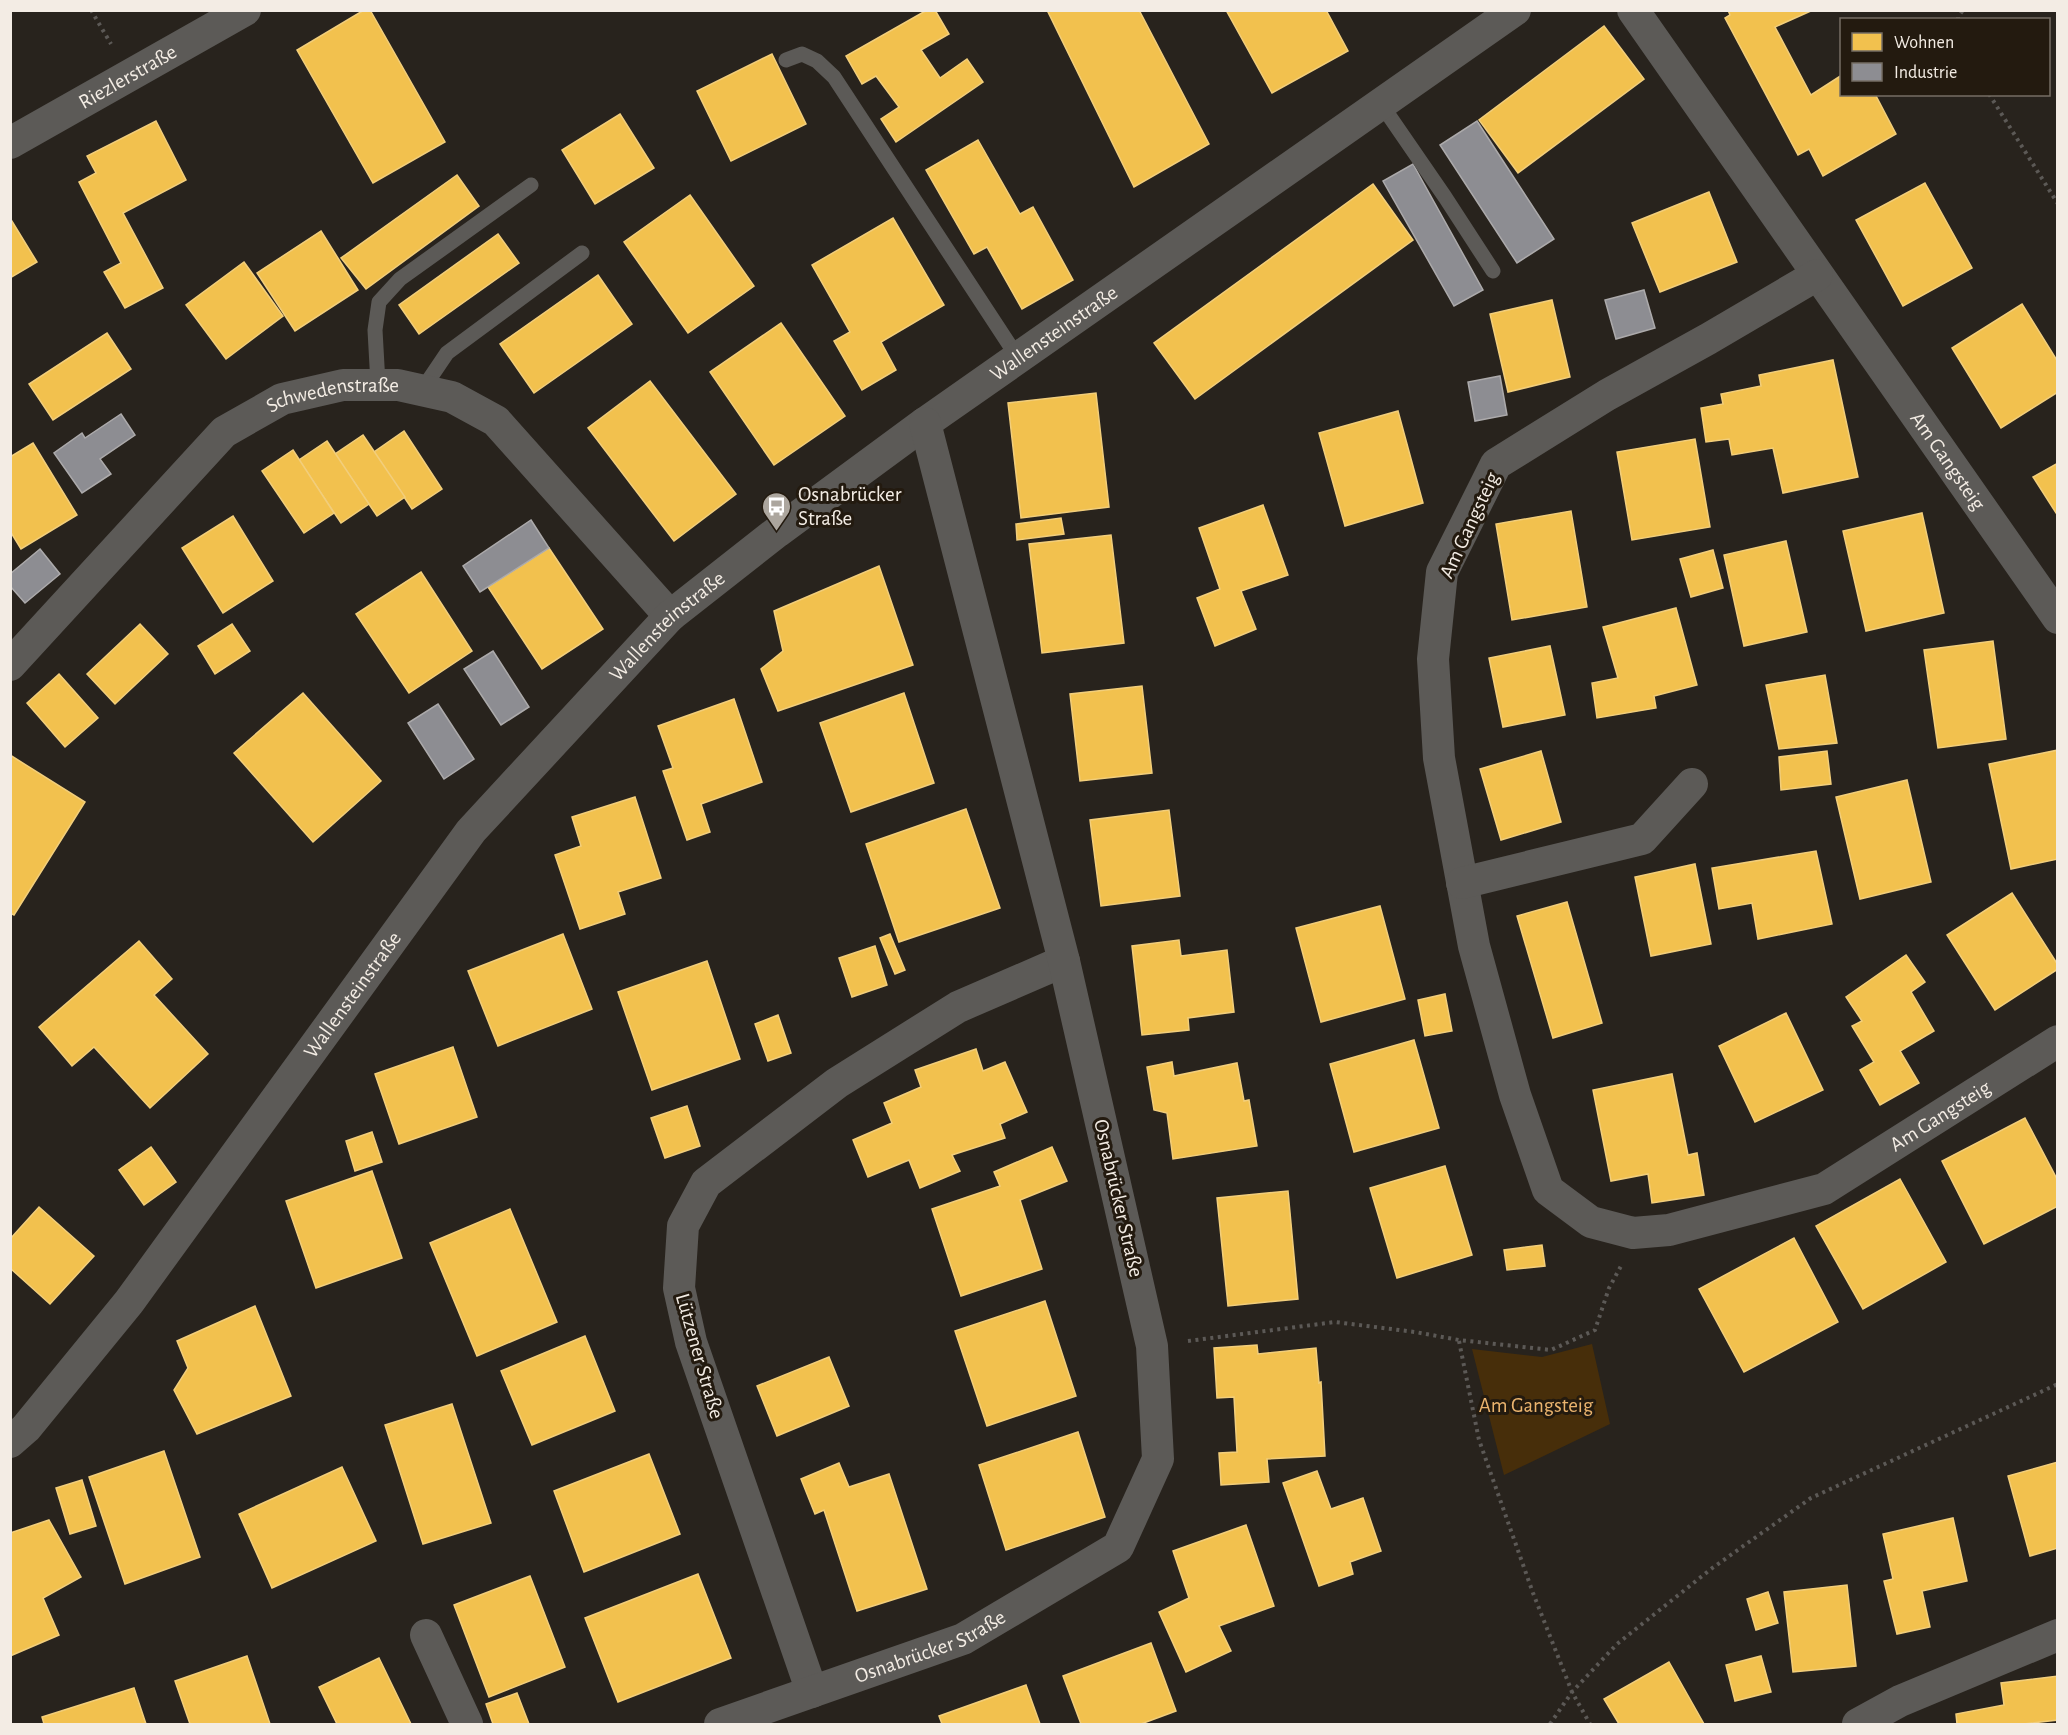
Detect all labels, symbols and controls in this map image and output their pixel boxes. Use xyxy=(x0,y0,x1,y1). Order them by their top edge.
legend xyxy=(1840,18,2050,96)
text: Wohnen xyxy=(1894,34,1954,52)
street label: Riezlerstraße xyxy=(75,41,180,113)
text: Industrie xyxy=(1894,64,1957,82)
street label: Wallensteinstraße xyxy=(986,282,1122,385)
street label: Schwedenstraße xyxy=(263,374,399,417)
street label: Am Gangsteig xyxy=(1906,408,1990,515)
street label: Am Gangsteig xyxy=(1436,468,1503,581)
place label: Osnabrücker Straße xyxy=(798,484,902,529)
bus stop icon: Osnabrücker Straße xyxy=(761,490,793,532)
street label: Wallensteinstraße xyxy=(606,567,729,685)
street label: Wallensteinstraße xyxy=(300,928,405,1062)
street label: Am Gangsteig xyxy=(1886,1076,1995,1156)
street label: Osnabrücker Straße xyxy=(1090,1117,1147,1279)
street label: Lützener Straße xyxy=(672,1291,727,1421)
park label: Am Gangsteig xyxy=(1479,1395,1594,1416)
street label: Osnabrücker Straße xyxy=(852,1606,1009,1687)

